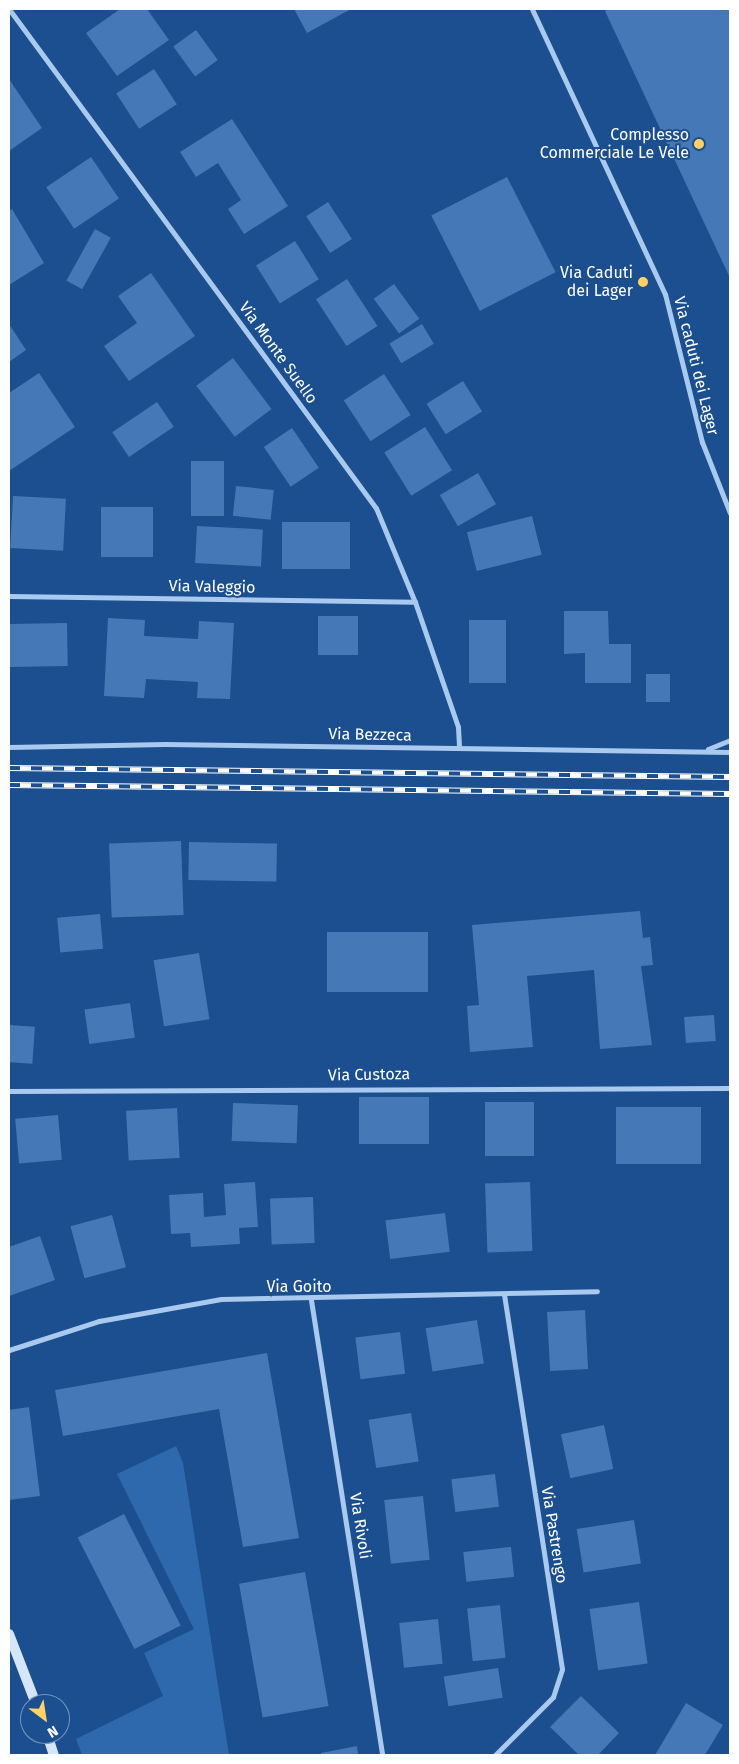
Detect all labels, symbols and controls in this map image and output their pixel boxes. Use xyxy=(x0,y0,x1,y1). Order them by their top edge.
place label: Complesso Commerciale Le Vele xyxy=(540,125,689,163)
marker: Complesso Commerciale Le Vele xyxy=(693,138,705,150)
place label: Via Caduti dei Lager xyxy=(560,263,633,301)
marker: Via Caduti dei Lager xyxy=(637,276,649,288)
street label: Via caduti dei Lager xyxy=(669,295,723,437)
street label: Via Monte Suello xyxy=(235,298,321,408)
street label: Via Valeggio xyxy=(168,577,256,597)
street label: Via Bezzeca xyxy=(328,725,412,745)
street label: Via Custoza xyxy=(328,1065,410,1085)
street label: Via Goito xyxy=(266,1277,332,1297)
street label: Via Pastrengo xyxy=(537,1485,571,1585)
street label: Via Rivoli xyxy=(345,1491,375,1561)
north arrow xyxy=(20,1694,70,1744)
text: N xyxy=(44,1722,61,1741)

